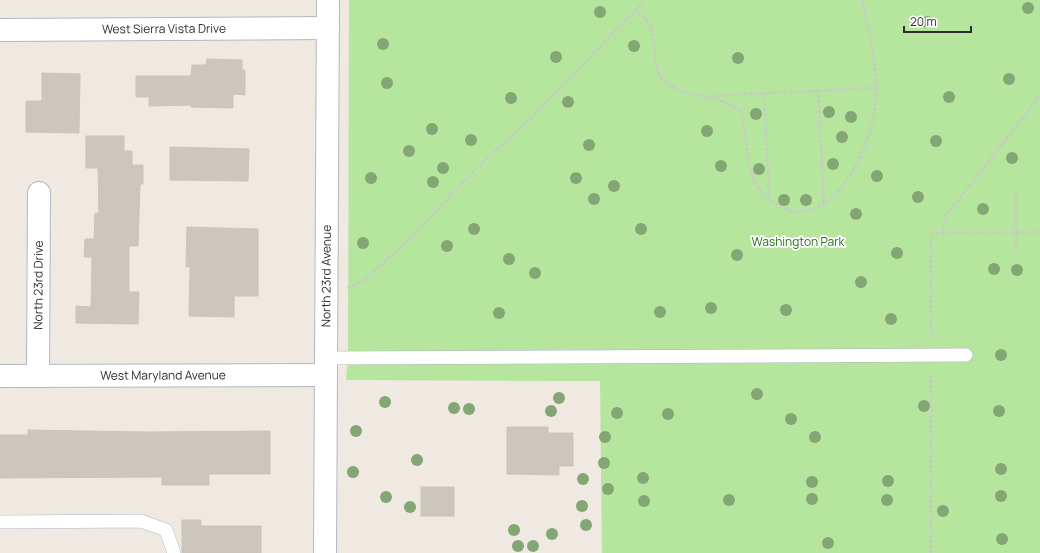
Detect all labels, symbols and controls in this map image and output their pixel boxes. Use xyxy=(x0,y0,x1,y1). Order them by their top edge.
scale bar xyxy=(904,8,971,34)
text: 20 m xyxy=(910,13,937,30)
street label: West Sierra Vista Drive xyxy=(102,20,226,37)
street label: North 23rd Avenue xyxy=(317,225,335,327)
park label: Washington Park xyxy=(752,233,846,250)
street label: North 23rd Drive xyxy=(29,240,47,330)
street label: West Maryland Avenue xyxy=(100,366,226,384)

